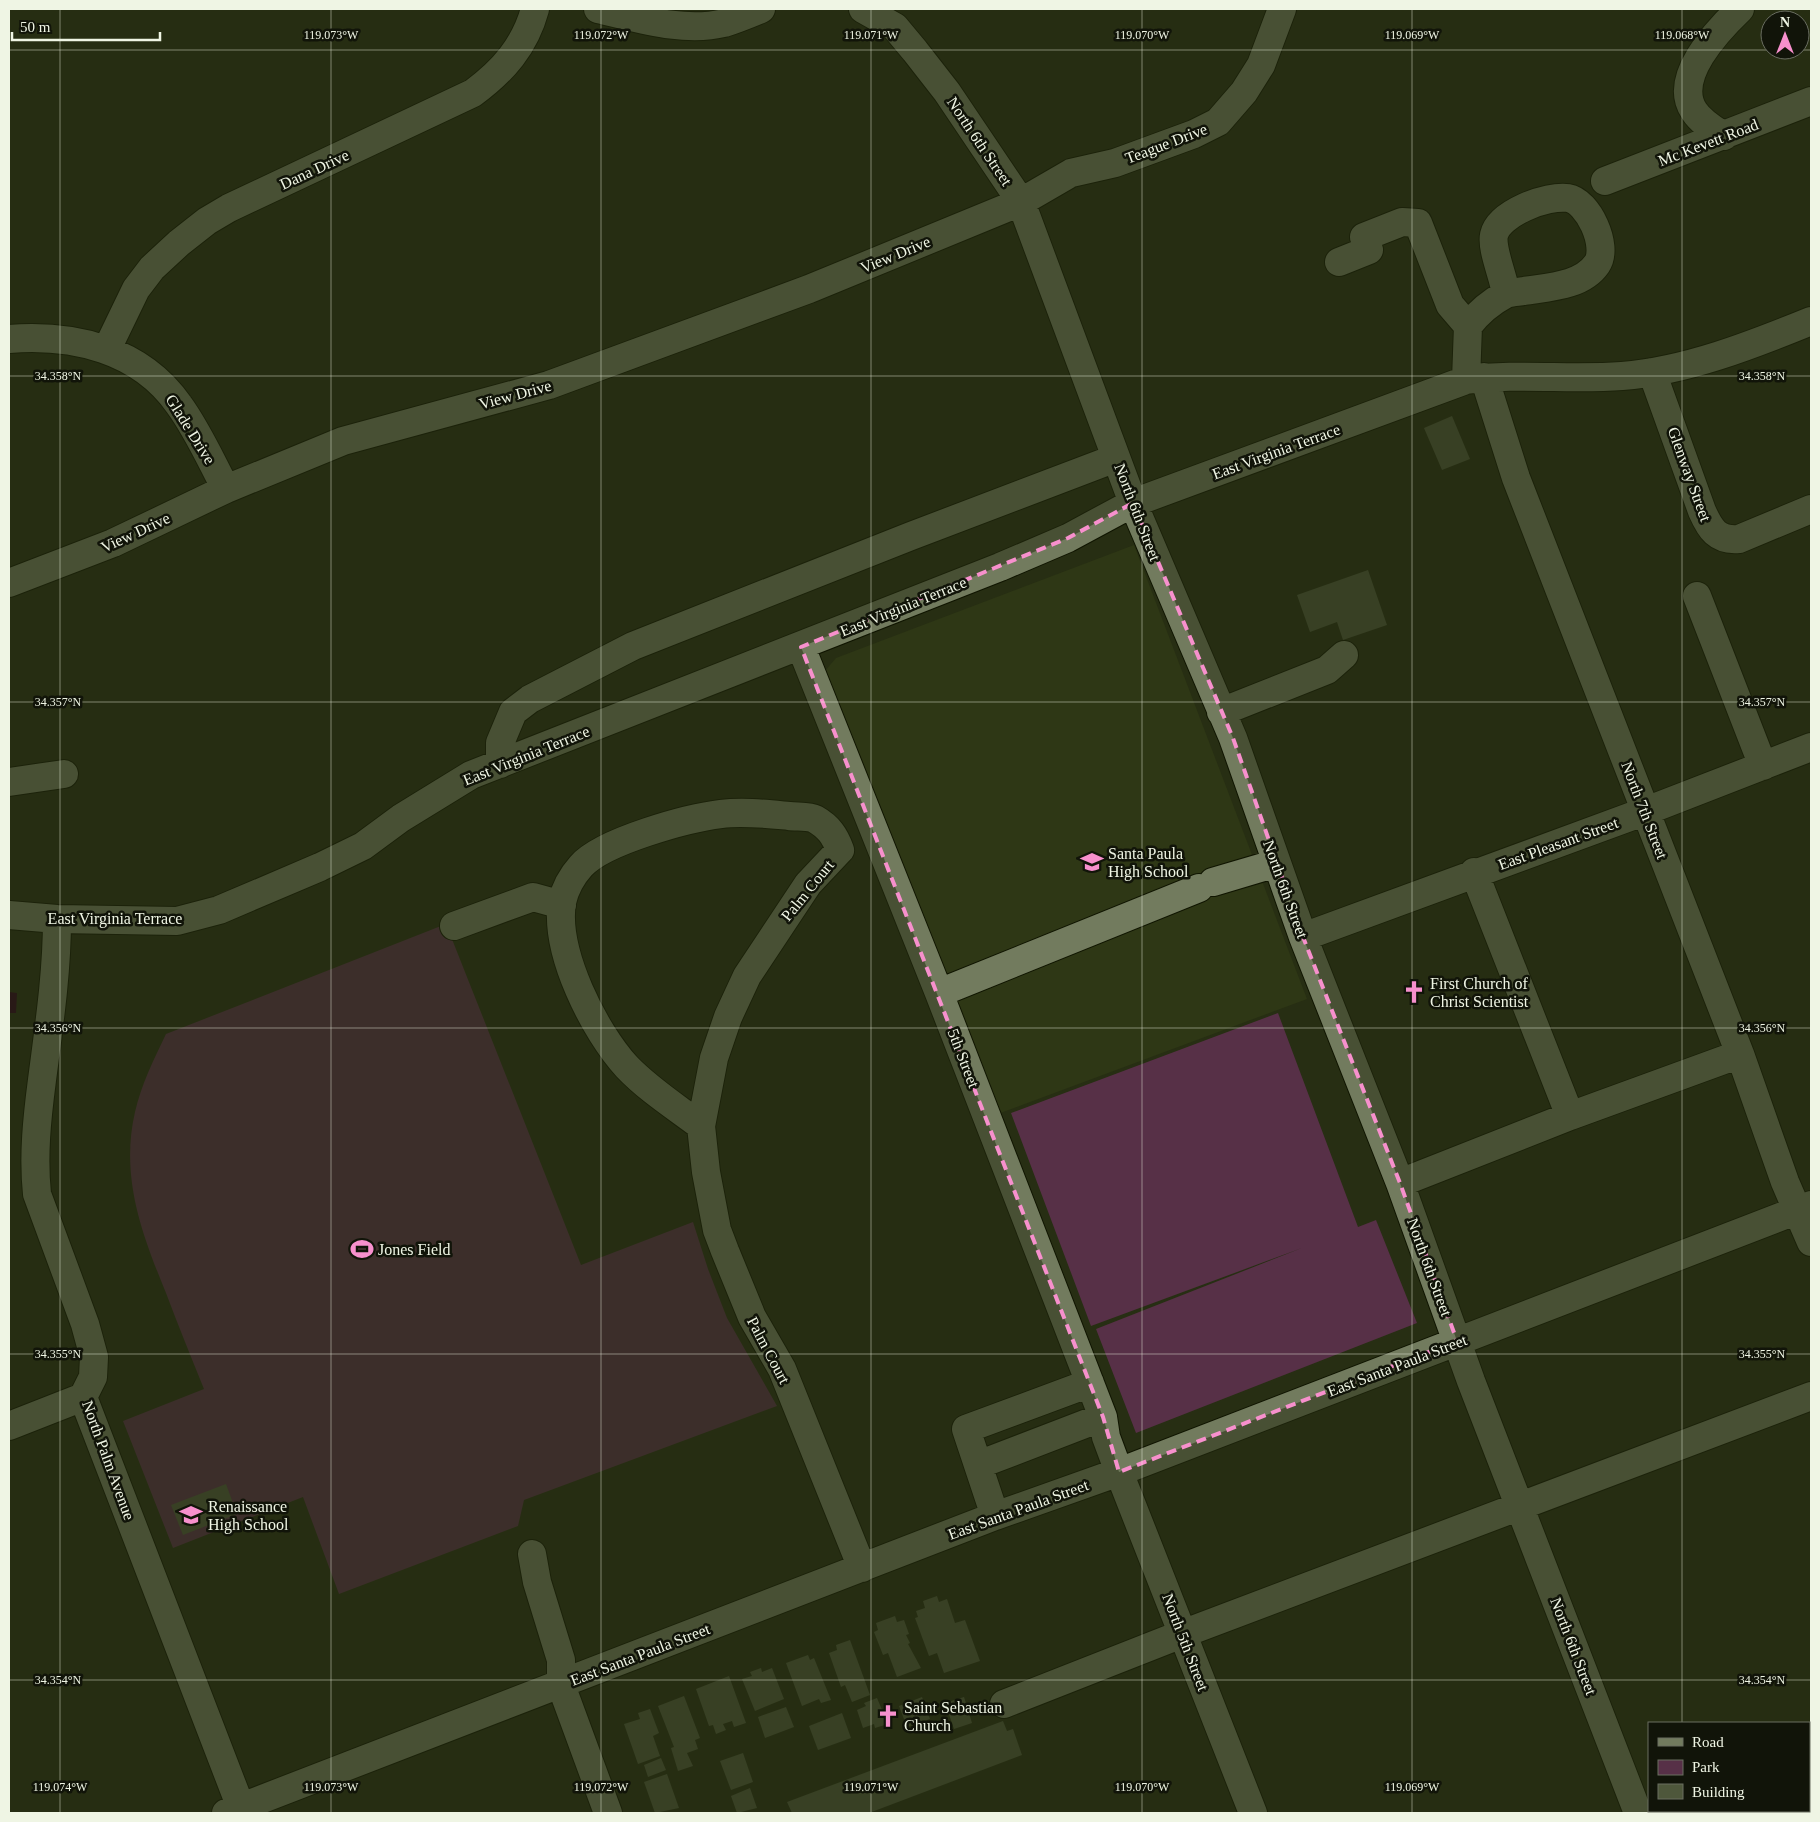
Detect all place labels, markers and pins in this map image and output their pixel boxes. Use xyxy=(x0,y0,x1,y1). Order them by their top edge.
place label: Santa Paula High School xyxy=(1108,845,1189,881)
school or university icon: Santa Paula High School xyxy=(1079,849,1105,875)
place label: First Church of Christ Scientist xyxy=(1430,975,1529,1010)
church icon: First Church of Christ Scientist xyxy=(1401,979,1427,1005)
sports icon: Jones Field xyxy=(349,1236,375,1262)
place label: Jones Field xyxy=(378,1241,450,1258)
place label: Renaissance High School xyxy=(208,1498,289,1534)
school or university icon: Renaissance High School xyxy=(178,1502,204,1528)
place label: Saint Sebastian Church xyxy=(904,1699,1002,1734)
church icon: Saint Sebastian Church xyxy=(875,1703,901,1729)

